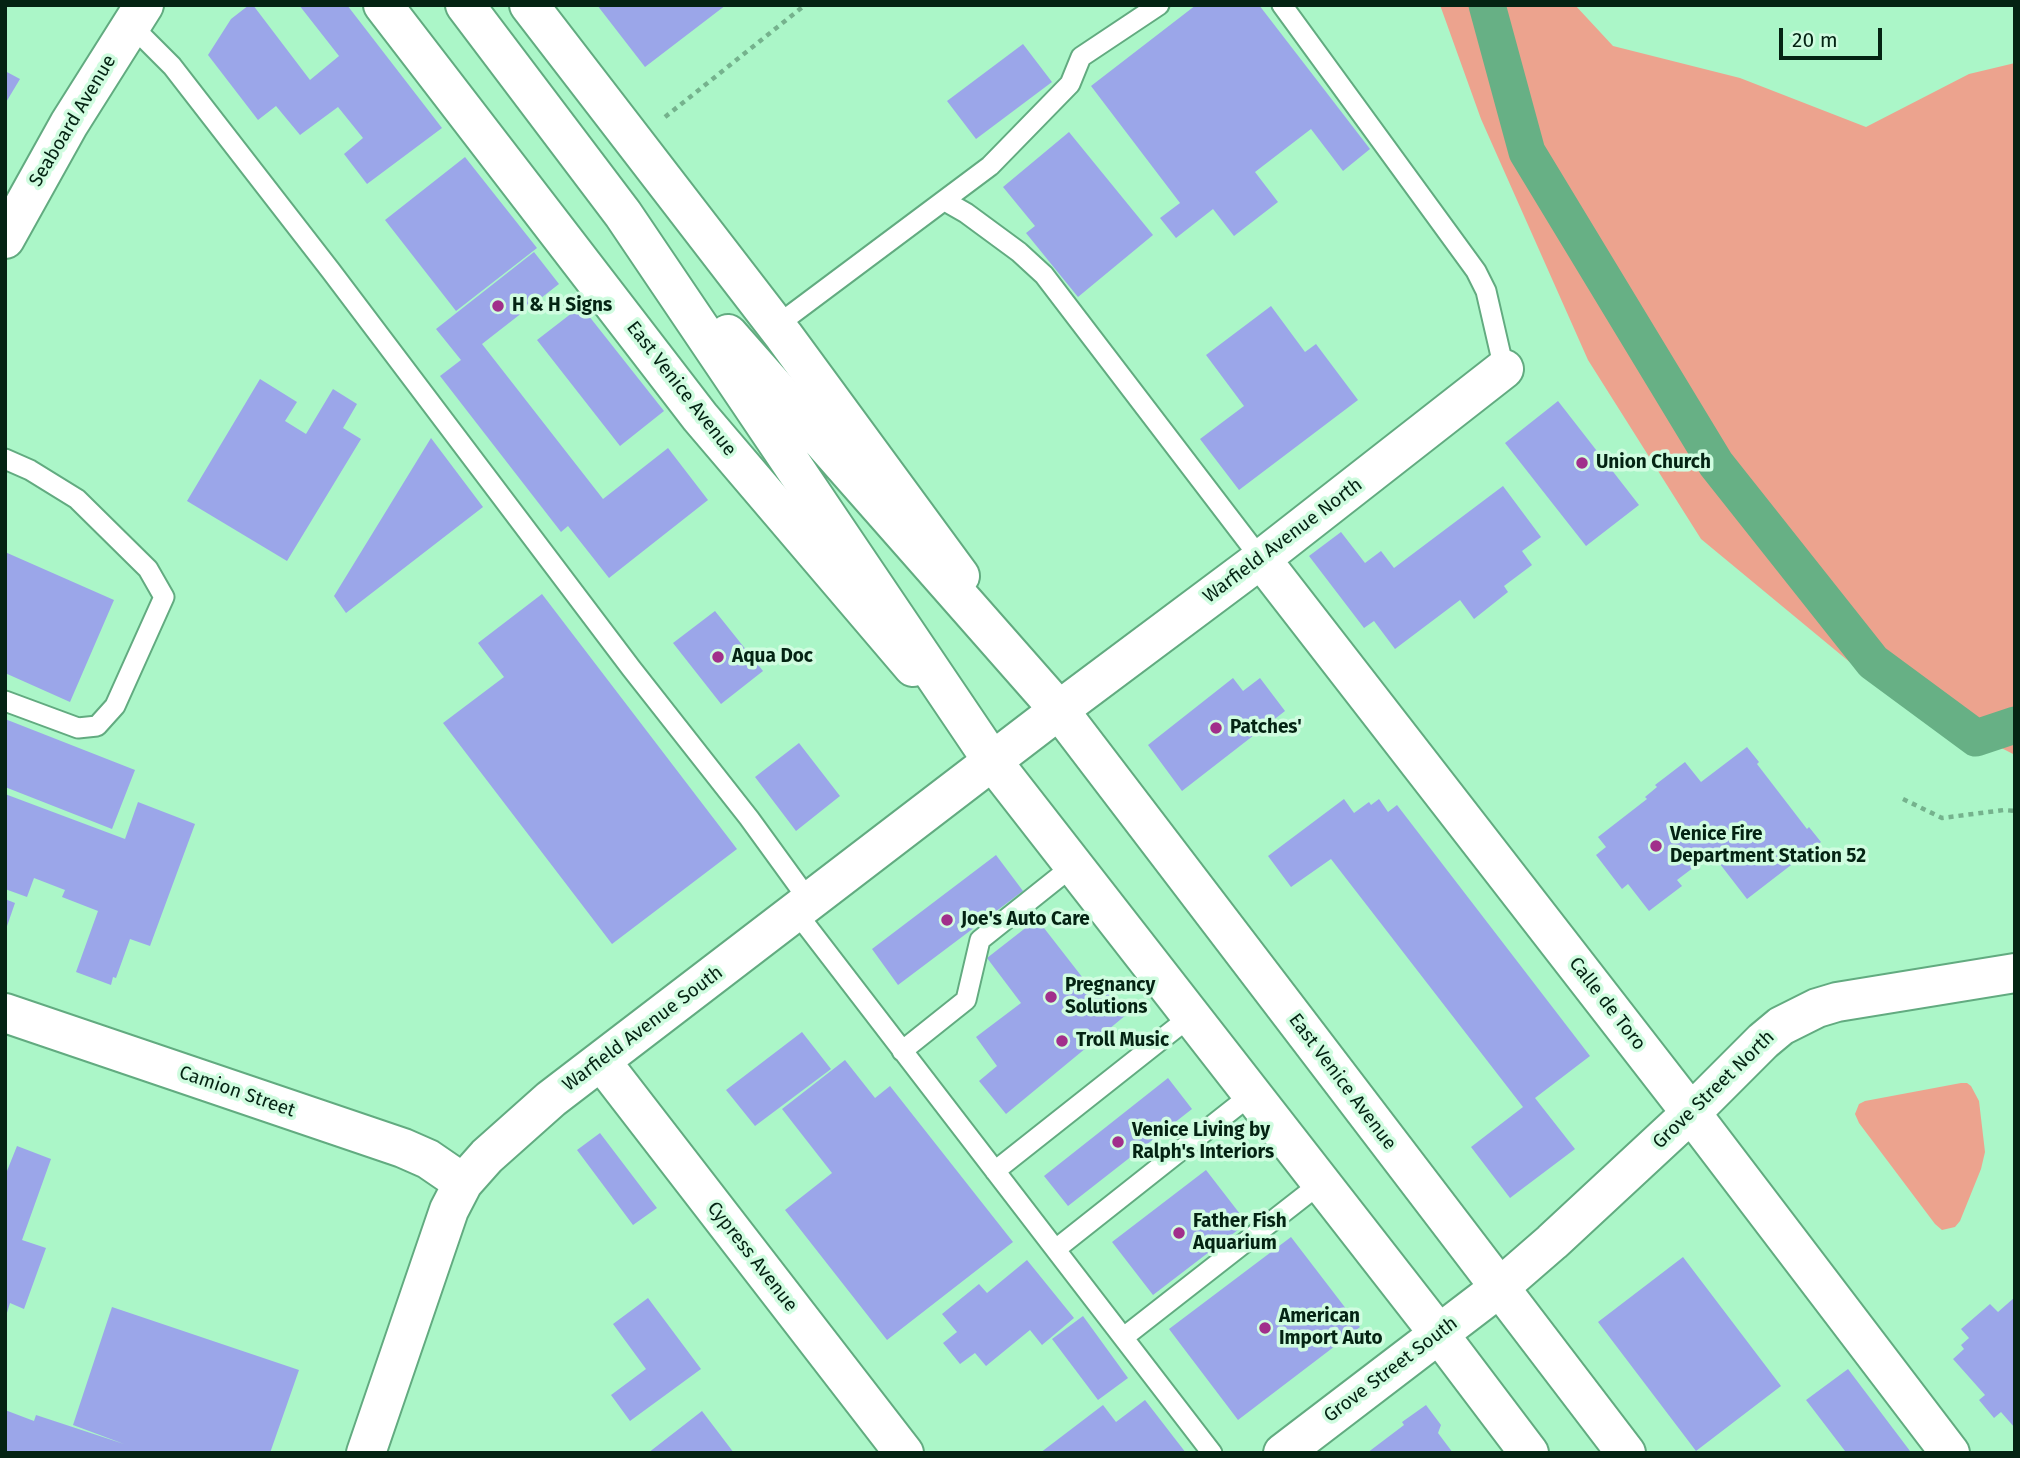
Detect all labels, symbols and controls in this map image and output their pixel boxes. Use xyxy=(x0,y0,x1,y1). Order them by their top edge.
scale bar xyxy=(1782,14,1885,58)
text: 20 m xyxy=(1792,27,1838,53)
street label: Seaboard Avenue xyxy=(25,51,121,191)
place label: H & H Signs xyxy=(512,295,612,317)
marker: H & H Signs xyxy=(490,298,506,314)
street label: East Venice Avenue xyxy=(621,317,741,461)
place label: Union Church xyxy=(1596,452,1711,474)
marker: Union Church xyxy=(1574,455,1590,471)
street label: Warfield Avenue North xyxy=(1199,474,1367,608)
place label: Aqua Doc xyxy=(732,646,813,668)
marker: Aqua Doc xyxy=(710,649,726,665)
place label: Patches' xyxy=(1230,717,1302,739)
marker: Patches' xyxy=(1208,720,1224,736)
place label: Venice Fire Department Station 52 xyxy=(1670,824,1866,868)
marker: Venice Fire Department Station 52 xyxy=(1648,838,1664,854)
place label: Joe's Auto Care xyxy=(961,909,1090,931)
marker: Joe's Auto Care xyxy=(939,912,955,928)
street label: Calle de Toro xyxy=(1564,953,1650,1055)
street label: Warfield Avenue South xyxy=(558,961,728,1097)
place label: Pregnancy Solutions xyxy=(1065,975,1155,1019)
marker: Pregnancy Solutions xyxy=(1043,989,1059,1005)
street label: East Venice Avenue xyxy=(1283,1009,1401,1155)
street label: Grove Street North xyxy=(1648,1026,1780,1154)
place label: Troll Music xyxy=(1076,1030,1169,1052)
marker: Troll Music xyxy=(1054,1033,1070,1049)
street label: Camion Street xyxy=(176,1061,298,1123)
place label: Venice Living by Ralph's Interiors xyxy=(1132,1120,1274,1164)
marker: Venice Living by Ralph's Interiors xyxy=(1110,1134,1126,1150)
street label: Cypress Avenue xyxy=(702,1198,802,1316)
place label: Father Fish Aquarium xyxy=(1193,1211,1287,1255)
marker: Father Fish Aquarium xyxy=(1171,1225,1187,1241)
place label: American Import Auto xyxy=(1279,1306,1383,1350)
street label: Grove Street South xyxy=(1320,1312,1462,1428)
marker: American Import Auto xyxy=(1257,1320,1273,1336)

